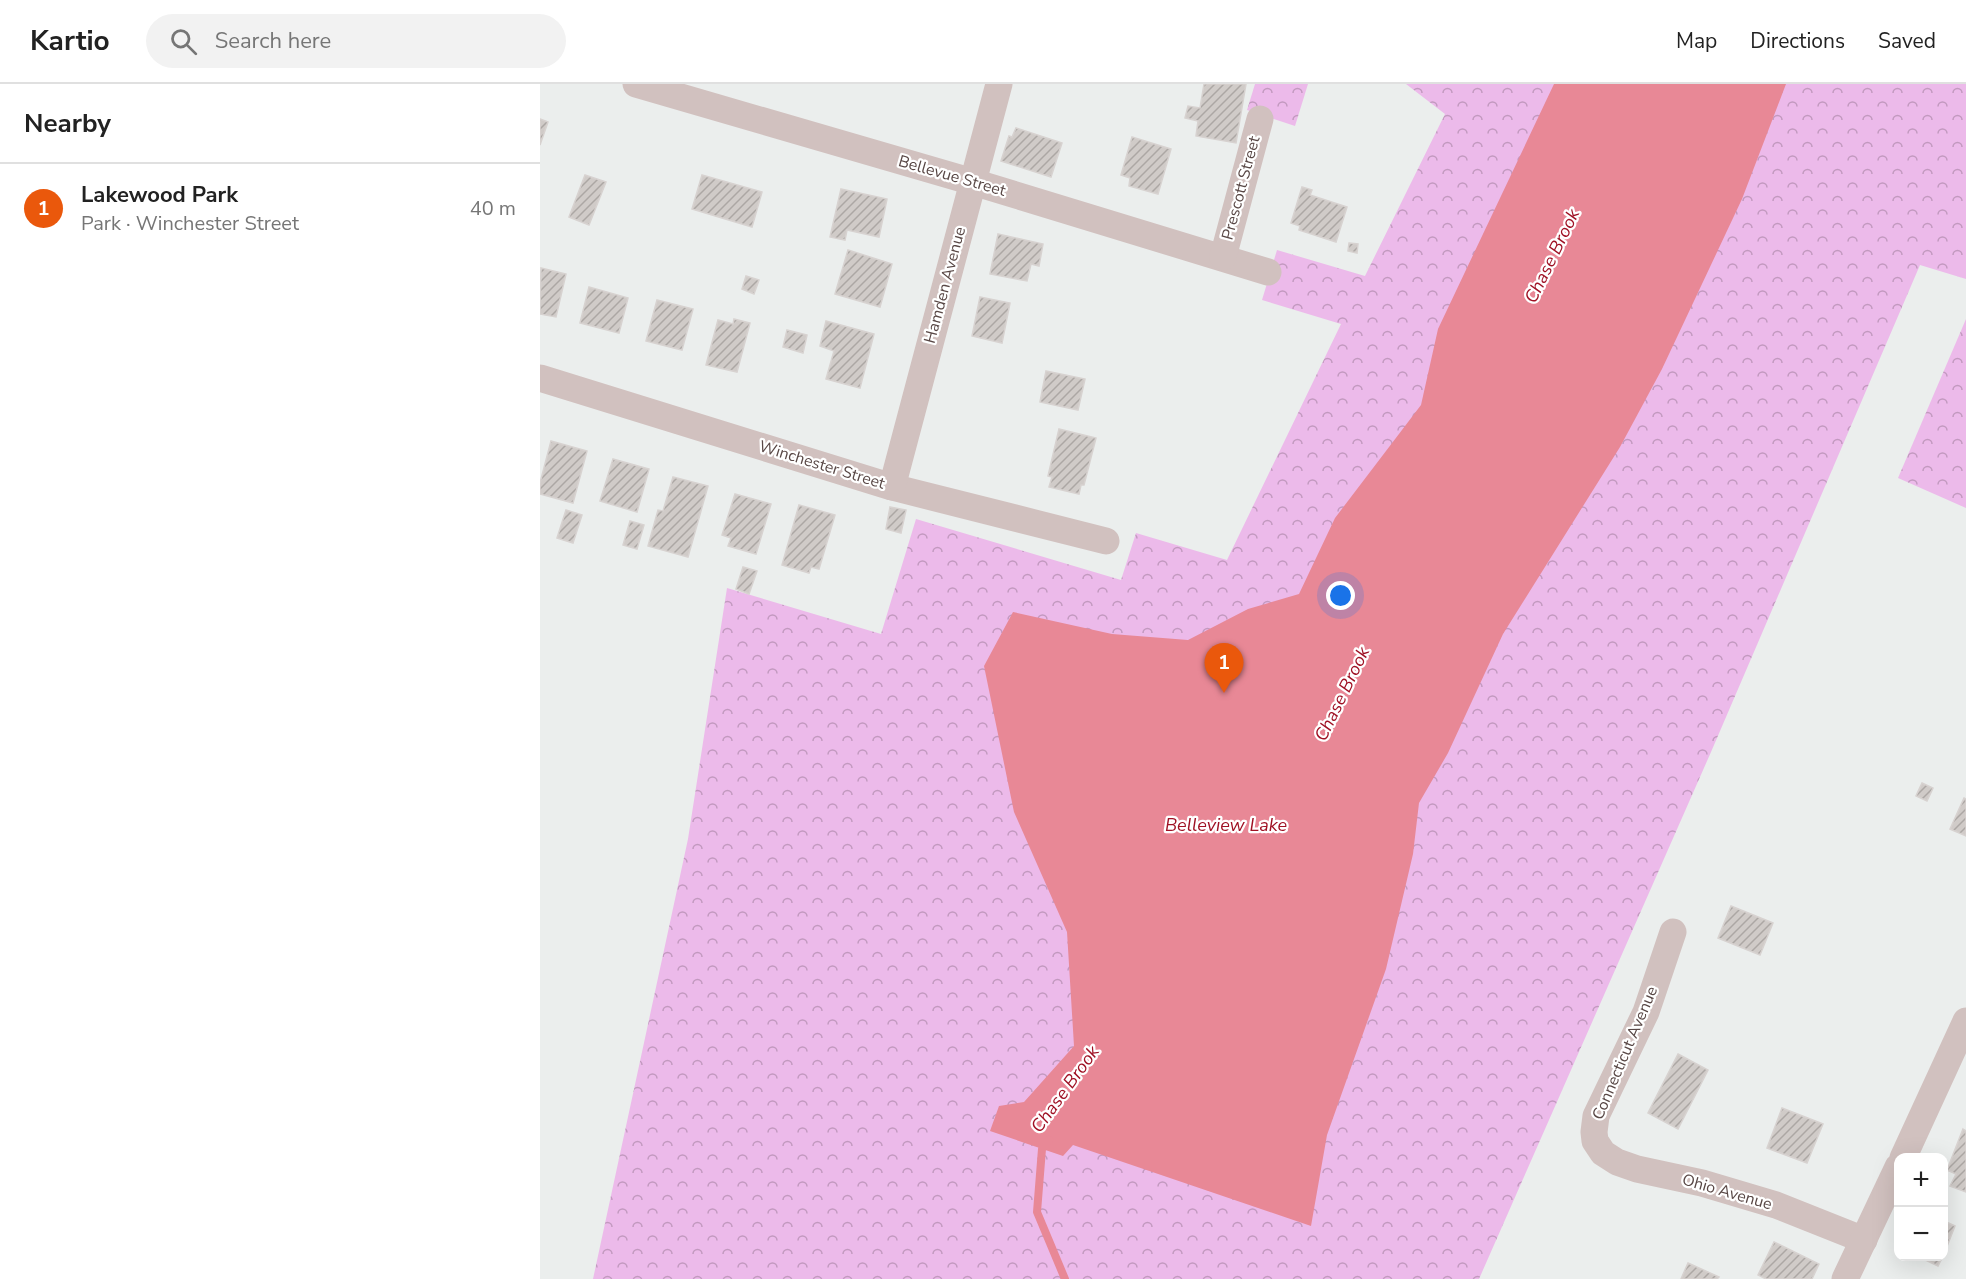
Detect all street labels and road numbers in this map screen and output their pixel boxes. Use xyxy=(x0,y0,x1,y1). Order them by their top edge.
street label: Prescott Street xyxy=(1217,133,1266,242)
street label: Bellevue Street xyxy=(896,150,1009,202)
street label: Hamden Avenue xyxy=(919,224,971,346)
street label: Winchester Street xyxy=(756,435,888,495)
street label: Connecticut Avenue xyxy=(1587,983,1663,1123)
street label: Ohio Avenue xyxy=(1679,1169,1775,1215)

